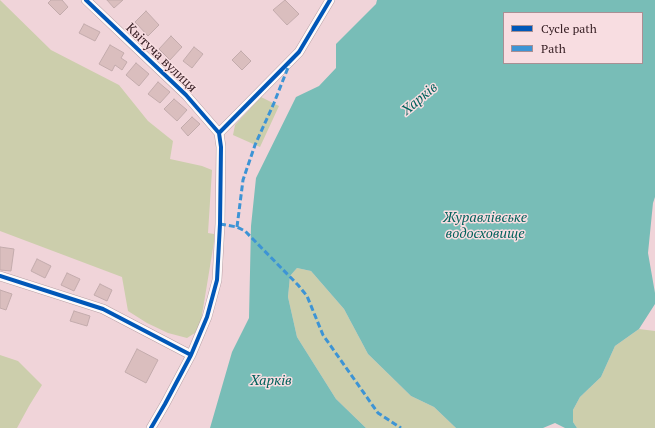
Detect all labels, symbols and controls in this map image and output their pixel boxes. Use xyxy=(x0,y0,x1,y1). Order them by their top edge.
legend xyxy=(503,12,643,64)
street label: Квітуча вулиця xyxy=(122,20,200,96)
text: Cycle path xyxy=(541,21,597,36)
text: Path xyxy=(541,41,566,56)
water label: Харків xyxy=(399,79,441,119)
water label: Журавлівське водосховище xyxy=(443,210,527,242)
water label: Харків xyxy=(250,373,292,389)

